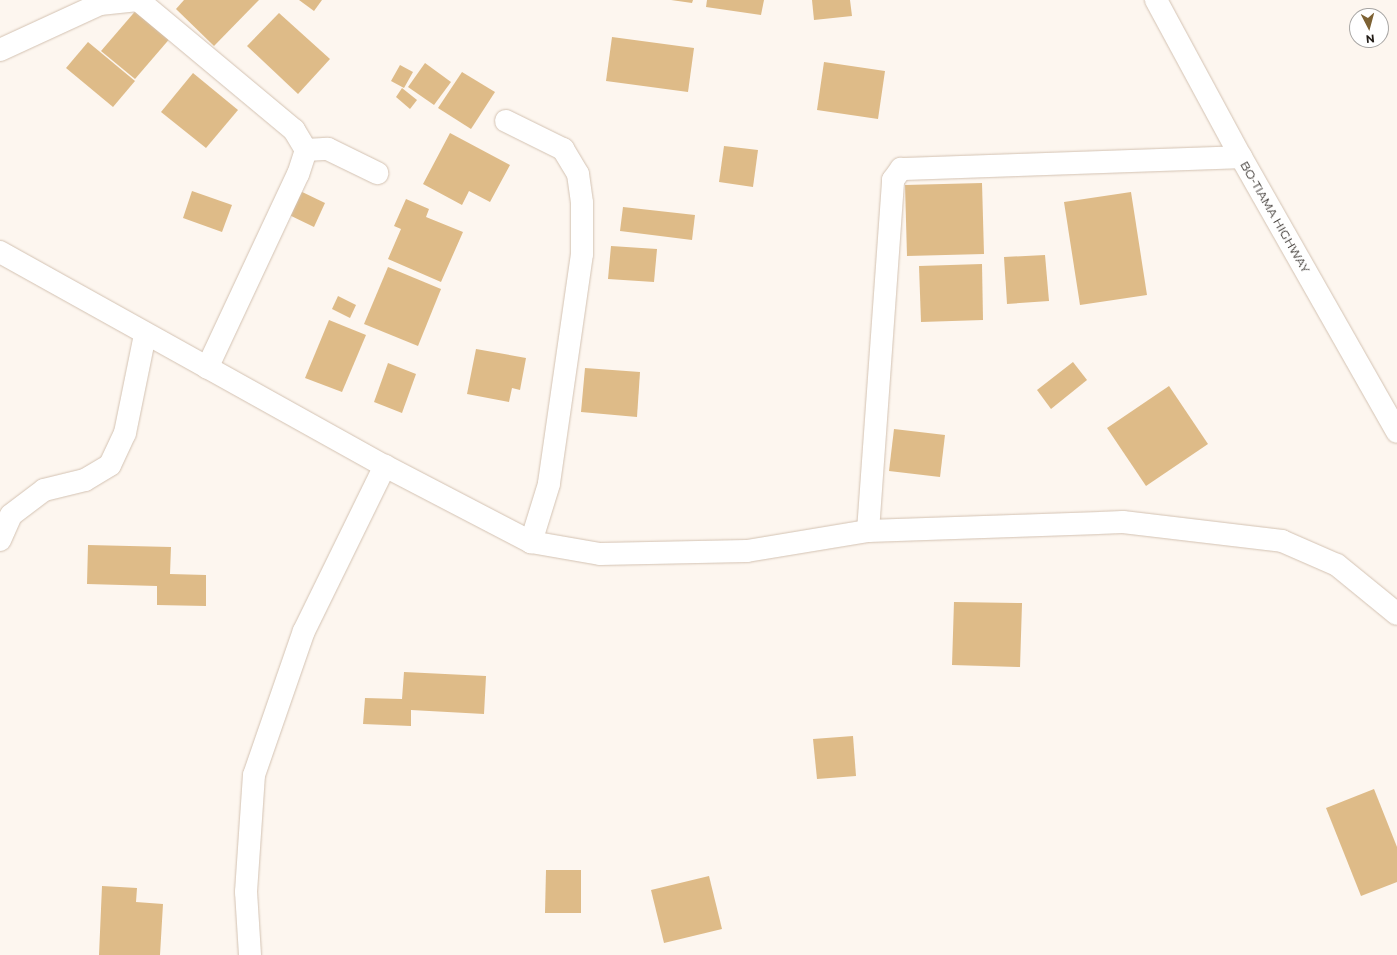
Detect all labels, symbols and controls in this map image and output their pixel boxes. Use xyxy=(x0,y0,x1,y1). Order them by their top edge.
north arrow xyxy=(1349,8,1389,48)
text: N xyxy=(1365,32,1375,46)
street label: BO-TIAMA HIGHWAY xyxy=(1237,159,1313,275)

